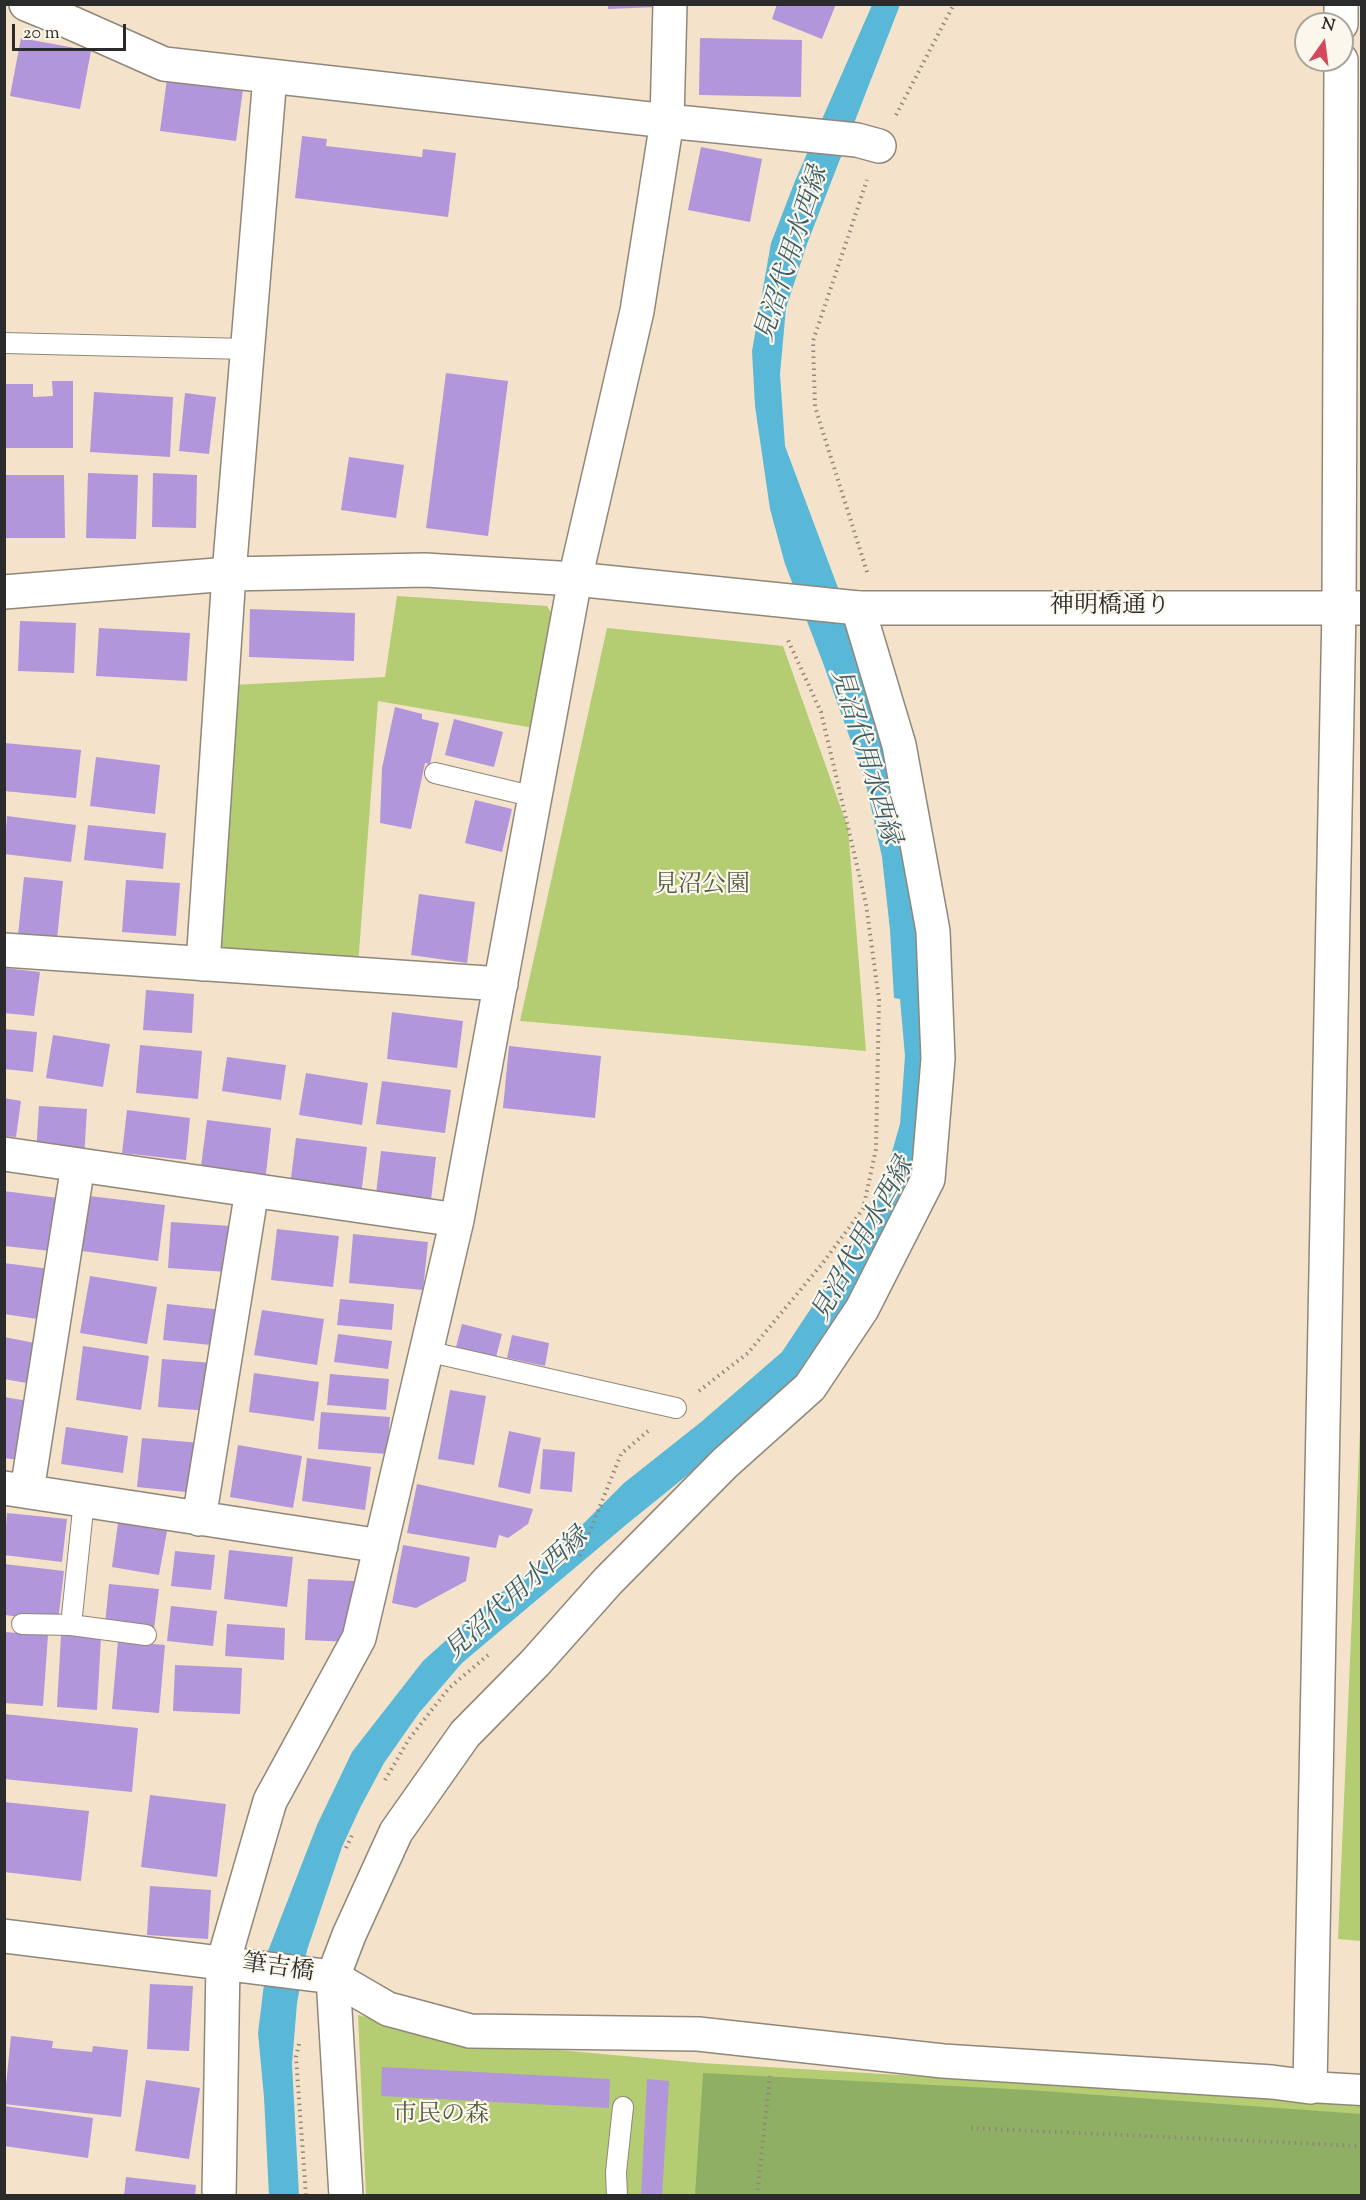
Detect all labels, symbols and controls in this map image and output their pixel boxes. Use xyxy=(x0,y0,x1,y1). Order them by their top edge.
scale bar xyxy=(15,12,129,50)
north arrow xyxy=(1294,12,1354,72)
text: N xyxy=(1319,13,1337,39)
text: 20 m xyxy=(23,21,60,47)
water label: 見沼代用水西縁 xyxy=(751,164,837,346)
street label: 神明橋通り xyxy=(1050,594,1170,622)
water label: 見沼代用水西縁 xyxy=(821,665,905,849)
park label: 見沼公園 xyxy=(654,873,750,901)
water label: 見沼代用水西縁 xyxy=(807,1154,923,1328)
water label: 見沼代用水西縁 xyxy=(440,1524,596,1668)
street label: 筆吉橋 xyxy=(240,1951,316,1989)
park label: 市民の森 xyxy=(393,2103,489,2131)

